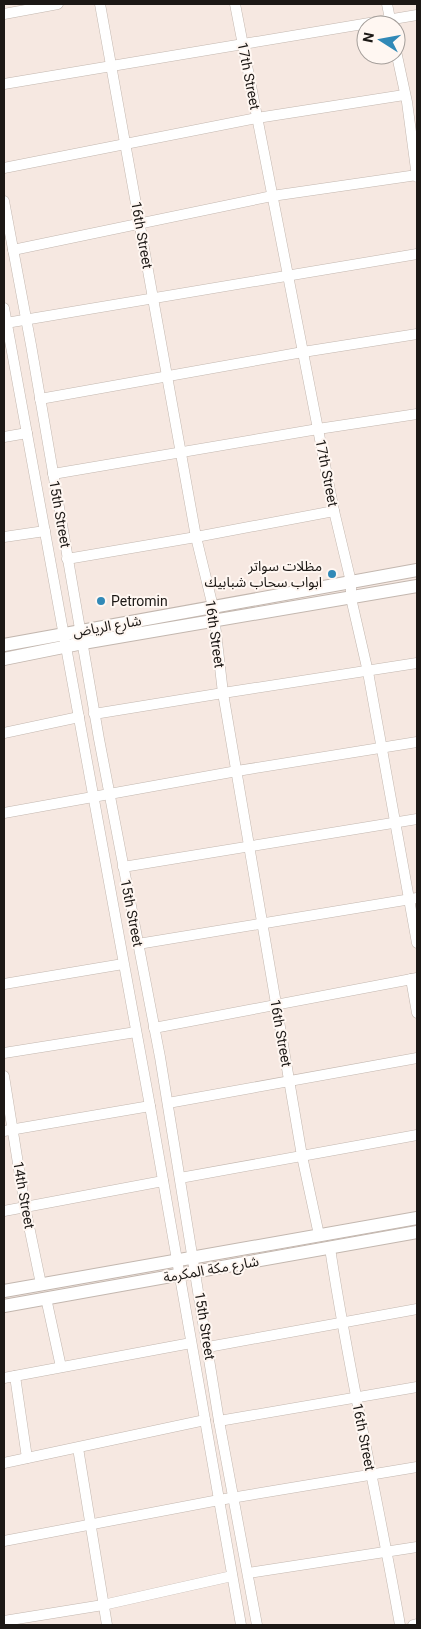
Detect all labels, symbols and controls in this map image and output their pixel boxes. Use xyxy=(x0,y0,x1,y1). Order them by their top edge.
north arrow xyxy=(356,15,406,65)
text: N xyxy=(359,31,377,44)
street label: 17th Street xyxy=(235,41,263,112)
street label: 16th Street xyxy=(128,200,156,270)
street label: 17th Street xyxy=(313,438,341,509)
street label: 15th Street xyxy=(46,479,74,549)
place label: مظلات سواتر ابواب سحاب شبابيك xyxy=(204,558,322,591)
marker: مظلات سواتر ابواب سحاب شبابيك xyxy=(326,568,338,580)
place label: Petromin xyxy=(111,593,168,609)
marker: Petromin xyxy=(95,595,107,607)
street label: 16th Street xyxy=(202,599,228,669)
street label: شارع الرياض xyxy=(71,612,143,643)
street label: 15th Street xyxy=(118,878,146,949)
street label: 16th Street xyxy=(267,998,295,1068)
street label: 14th Street xyxy=(10,1160,38,1230)
street label: شارع مكة المكرمة xyxy=(162,1253,261,1288)
street label: 15th Street xyxy=(192,1291,218,1361)
street label: 16th Street xyxy=(350,1402,378,1473)

